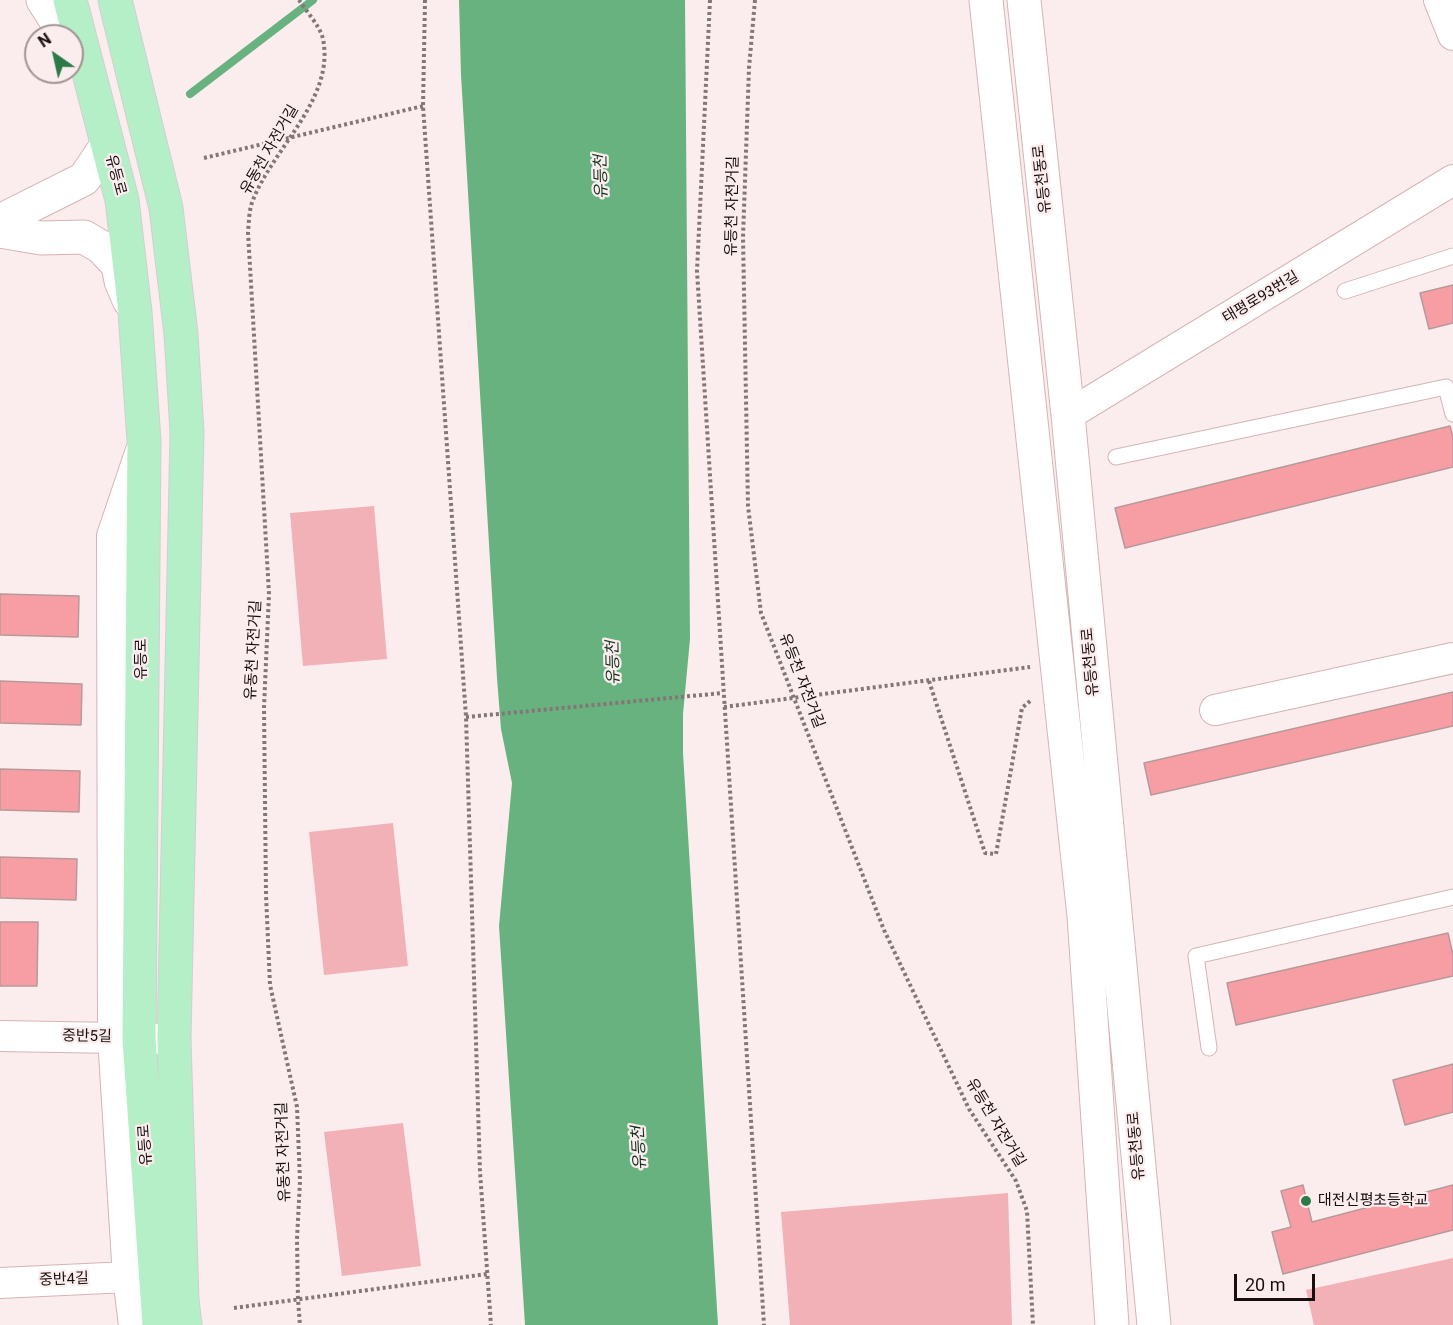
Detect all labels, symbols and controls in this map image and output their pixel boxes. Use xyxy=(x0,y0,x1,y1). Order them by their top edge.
north arrow xyxy=(24,24,84,84)
text: N xyxy=(35,29,55,51)
street label: 유동천 자전거길 xyxy=(237,102,303,198)
street label: 유등천동로 xyxy=(1030,144,1056,214)
street label: 유등로 xyxy=(101,153,129,197)
water label: 유등천 xyxy=(592,155,612,199)
street label: 유등천 자전거길 xyxy=(723,156,743,256)
street label: 태평로93번길 xyxy=(1220,268,1302,328)
street label: 유동천 자전거길 xyxy=(242,599,266,701)
street label: 유등천동로 xyxy=(1079,627,1103,697)
street label: 유등천 자전거길 xyxy=(775,631,827,731)
street label: 유등로 xyxy=(133,638,151,680)
water label: 유등천 xyxy=(604,641,624,685)
street label: 중반5길 xyxy=(62,1028,112,1046)
street label: 유등천 자전거길 xyxy=(961,1075,1029,1171)
street label: 유동천 자전거길 xyxy=(273,1102,295,1202)
street label: 유등천동로 xyxy=(1125,1111,1149,1181)
street label: 유등로 xyxy=(136,1124,156,1166)
water label: 유등천 xyxy=(629,1125,651,1171)
place label: 대전신평초등학교 xyxy=(1318,1192,1428,1210)
marker: 대전신평초등학교 xyxy=(1299,1194,1313,1208)
scale bar xyxy=(1237,1262,1318,1300)
street label: 중반4길 xyxy=(39,1270,89,1290)
text: 20 m xyxy=(1245,1274,1285,1295)

